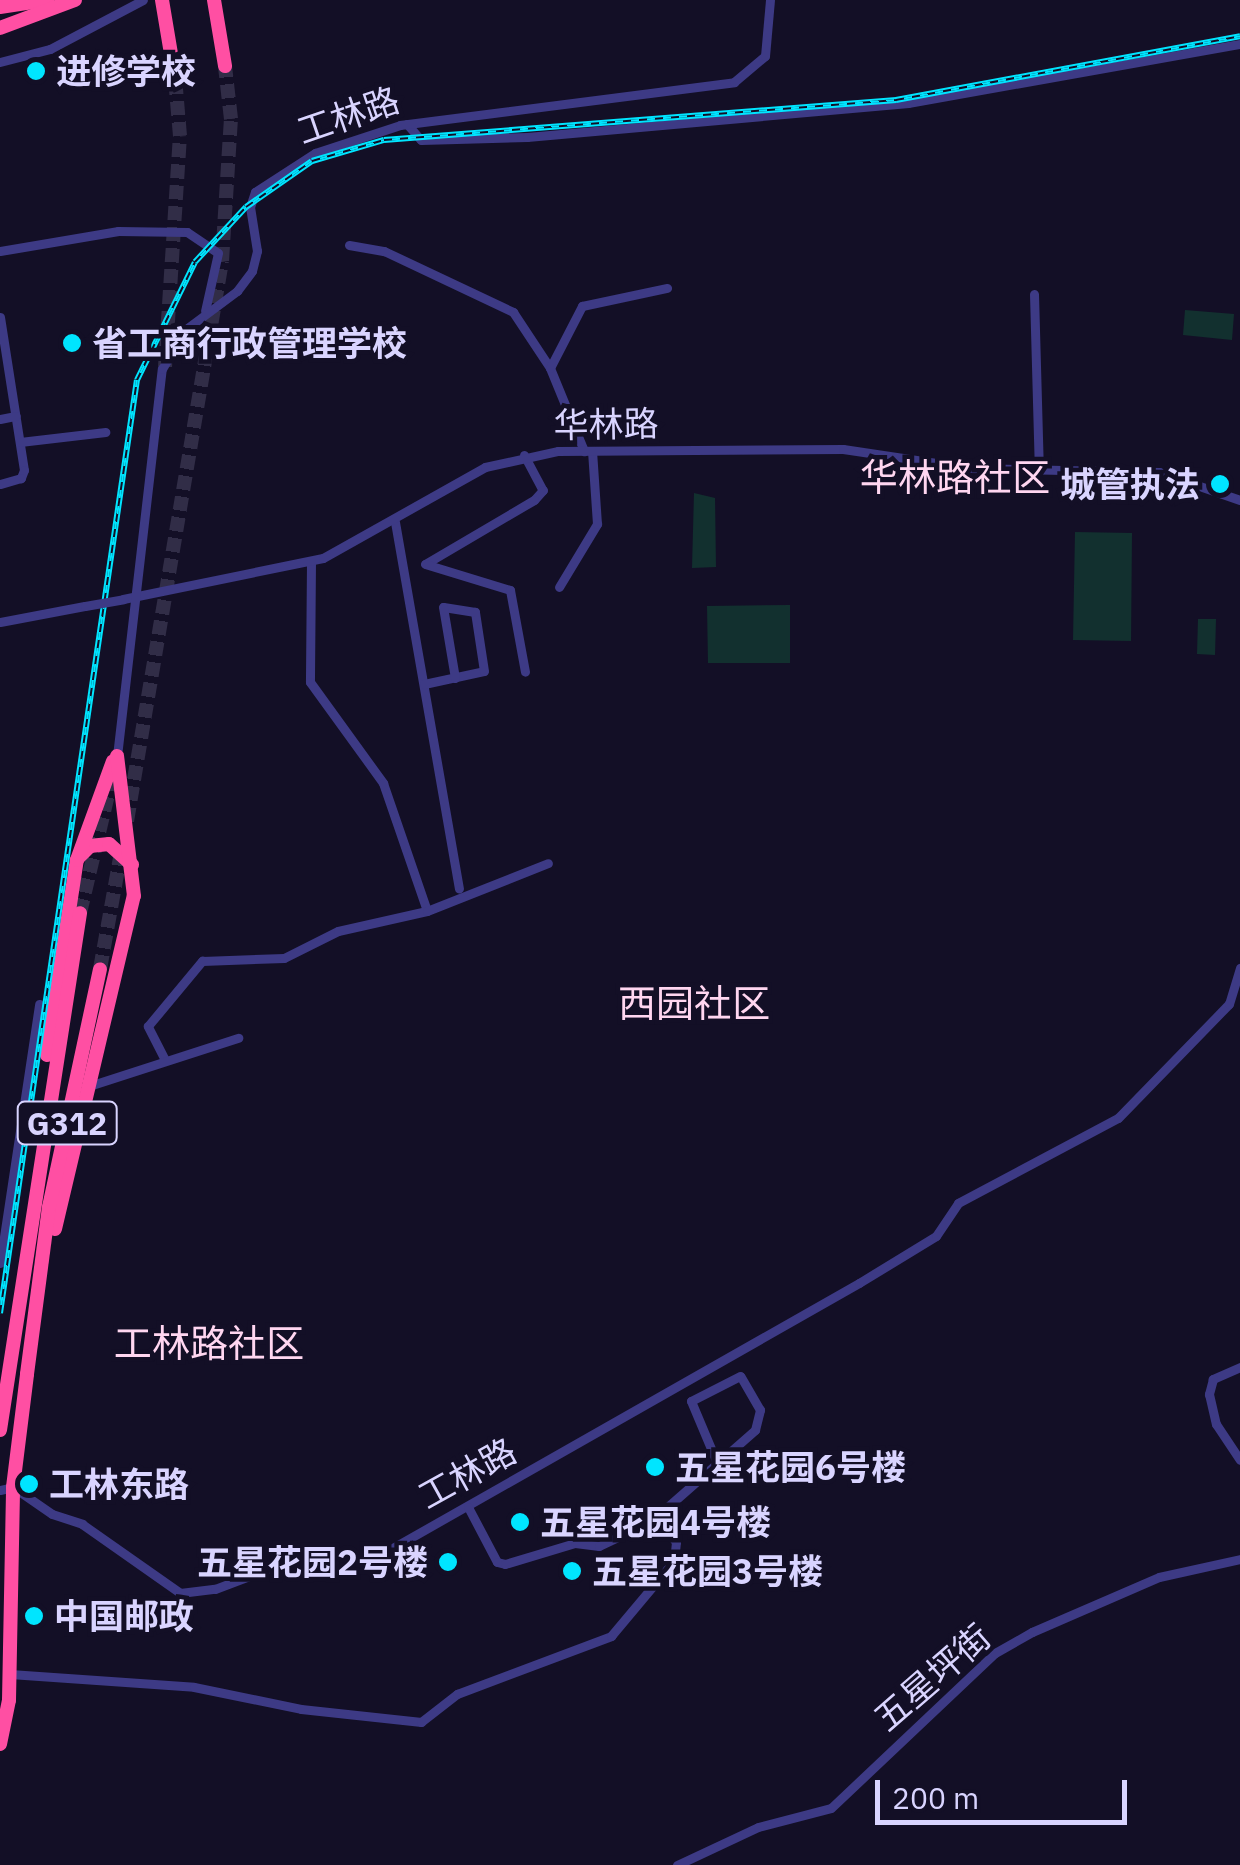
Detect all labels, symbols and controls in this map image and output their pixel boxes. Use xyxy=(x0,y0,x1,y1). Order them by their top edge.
place label: 进修学校 xyxy=(56,50,196,92)
marker: 进修学校 xyxy=(25,60,47,82)
street label: 工林路 xyxy=(292,78,404,152)
place label: 省工商行政管理学校 xyxy=(92,322,407,364)
marker: 省工商行政管理学校 xyxy=(61,332,83,354)
street label: 华林路 xyxy=(553,402,659,446)
district label: 华林路社区 xyxy=(860,454,1050,500)
place label: 城管执法 xyxy=(1060,463,1200,505)
marker: 城管执法 xyxy=(1209,473,1231,495)
district label: 西园社区 xyxy=(618,980,770,1026)
road number: G312 xyxy=(15,1096,120,1150)
district label: 工林路社区 xyxy=(114,1320,304,1366)
street label: 工林路 xyxy=(411,1429,523,1517)
place label: 五星花园6号楼 xyxy=(675,1446,906,1488)
marker: 五星花园6号楼 xyxy=(644,1456,666,1478)
place label: 工林东路 xyxy=(49,1463,189,1505)
marker: 工林东路 xyxy=(18,1473,40,1495)
place label: 五星花园4号楼 xyxy=(540,1501,771,1543)
marker: 五星花园4号楼 xyxy=(509,1511,531,1533)
place label: 五星花园2号楼 xyxy=(197,1541,428,1583)
place label: 五星花园3号楼 xyxy=(592,1550,823,1592)
marker: 五星花园2号楼 xyxy=(437,1551,459,1573)
marker: 五星花园3号楼 xyxy=(561,1560,583,1582)
place label: 中国邮政 xyxy=(54,1595,194,1637)
marker: 中国邮政 xyxy=(23,1605,45,1627)
street label: 五星坪街 xyxy=(865,1615,999,1739)
scale bar xyxy=(880,1760,1132,1822)
text: 200 m xyxy=(892,1778,979,1817)

